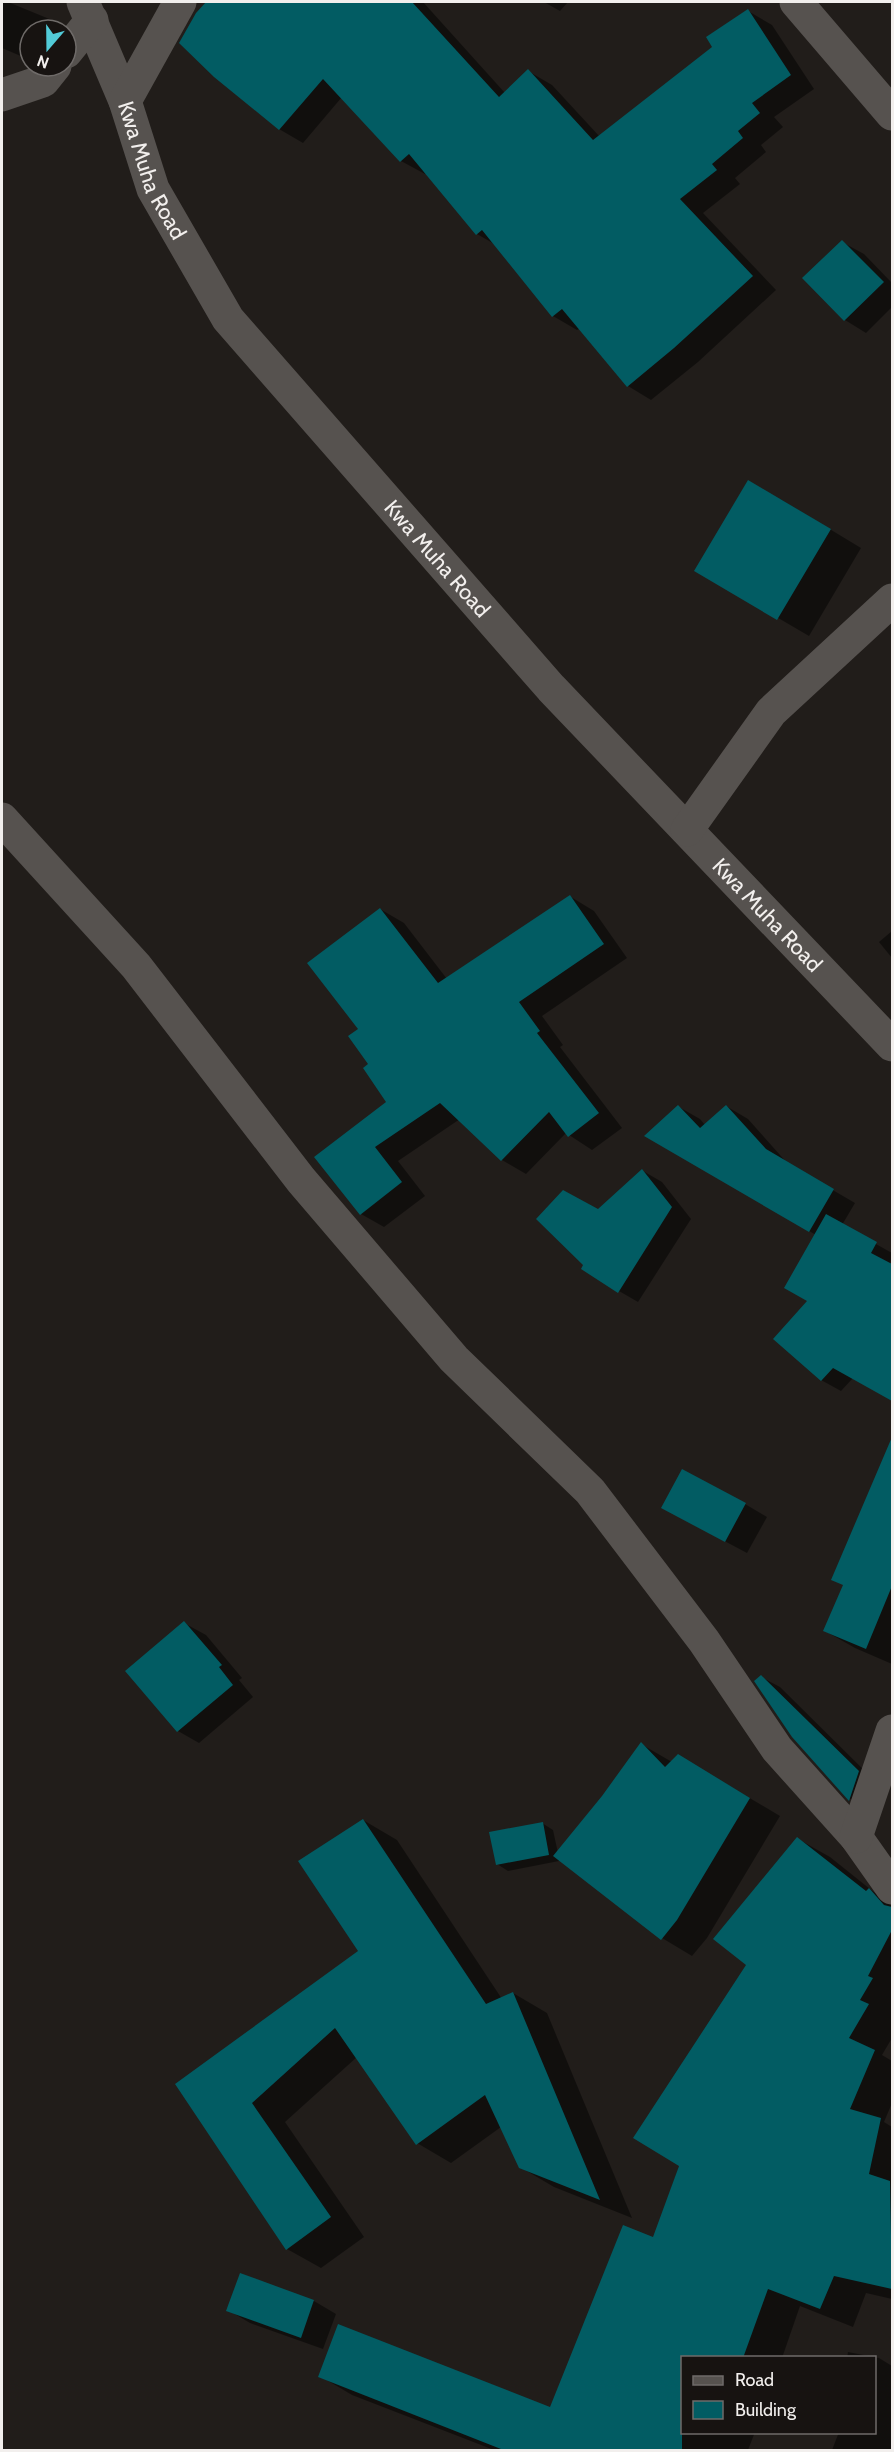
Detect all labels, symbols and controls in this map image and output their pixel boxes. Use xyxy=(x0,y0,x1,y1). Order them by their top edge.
north arrow xyxy=(18,18,78,78)
text: N xyxy=(34,51,52,72)
street label: Kwa Muha Road xyxy=(112,98,193,244)
street label: Kwa Muha Road xyxy=(379,494,496,623)
street label: Kwa Muha Road xyxy=(707,852,828,977)
legend xyxy=(681,2356,876,2434)
text: Road xyxy=(735,2369,774,2391)
text: Building xyxy=(735,2399,797,2421)

